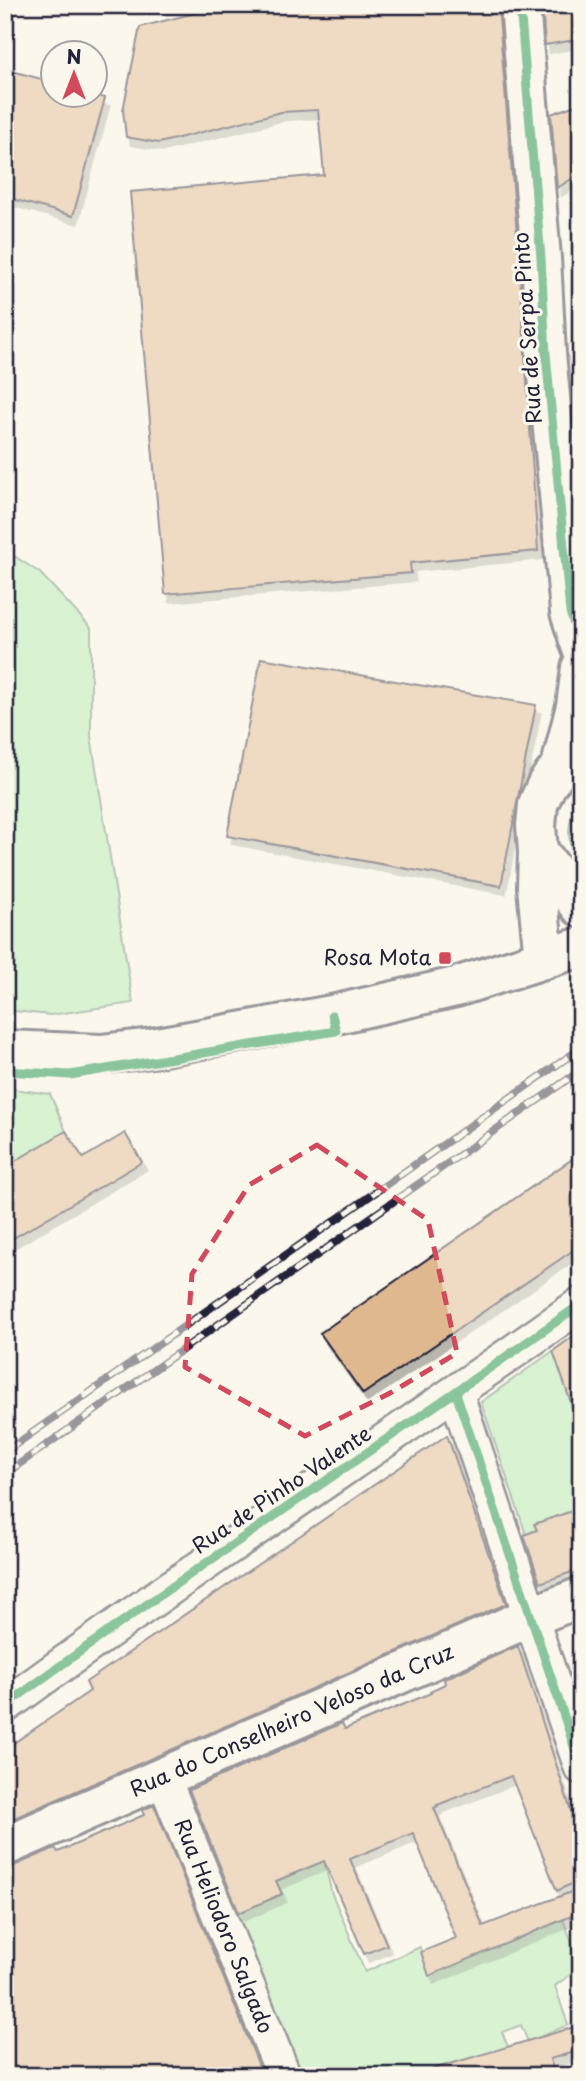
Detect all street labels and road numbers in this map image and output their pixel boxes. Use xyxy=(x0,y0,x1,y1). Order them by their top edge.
street label: Rua de Serpa Pinto xyxy=(503,231,549,425)
street label: Rua de Pinho Valente xyxy=(185,1416,377,1560)
street label: Rua do Conselheiro Veloso da Cruz xyxy=(124,1634,458,1804)
street label: Rua Heliodoro Salgado xyxy=(167,1813,283,2038)

